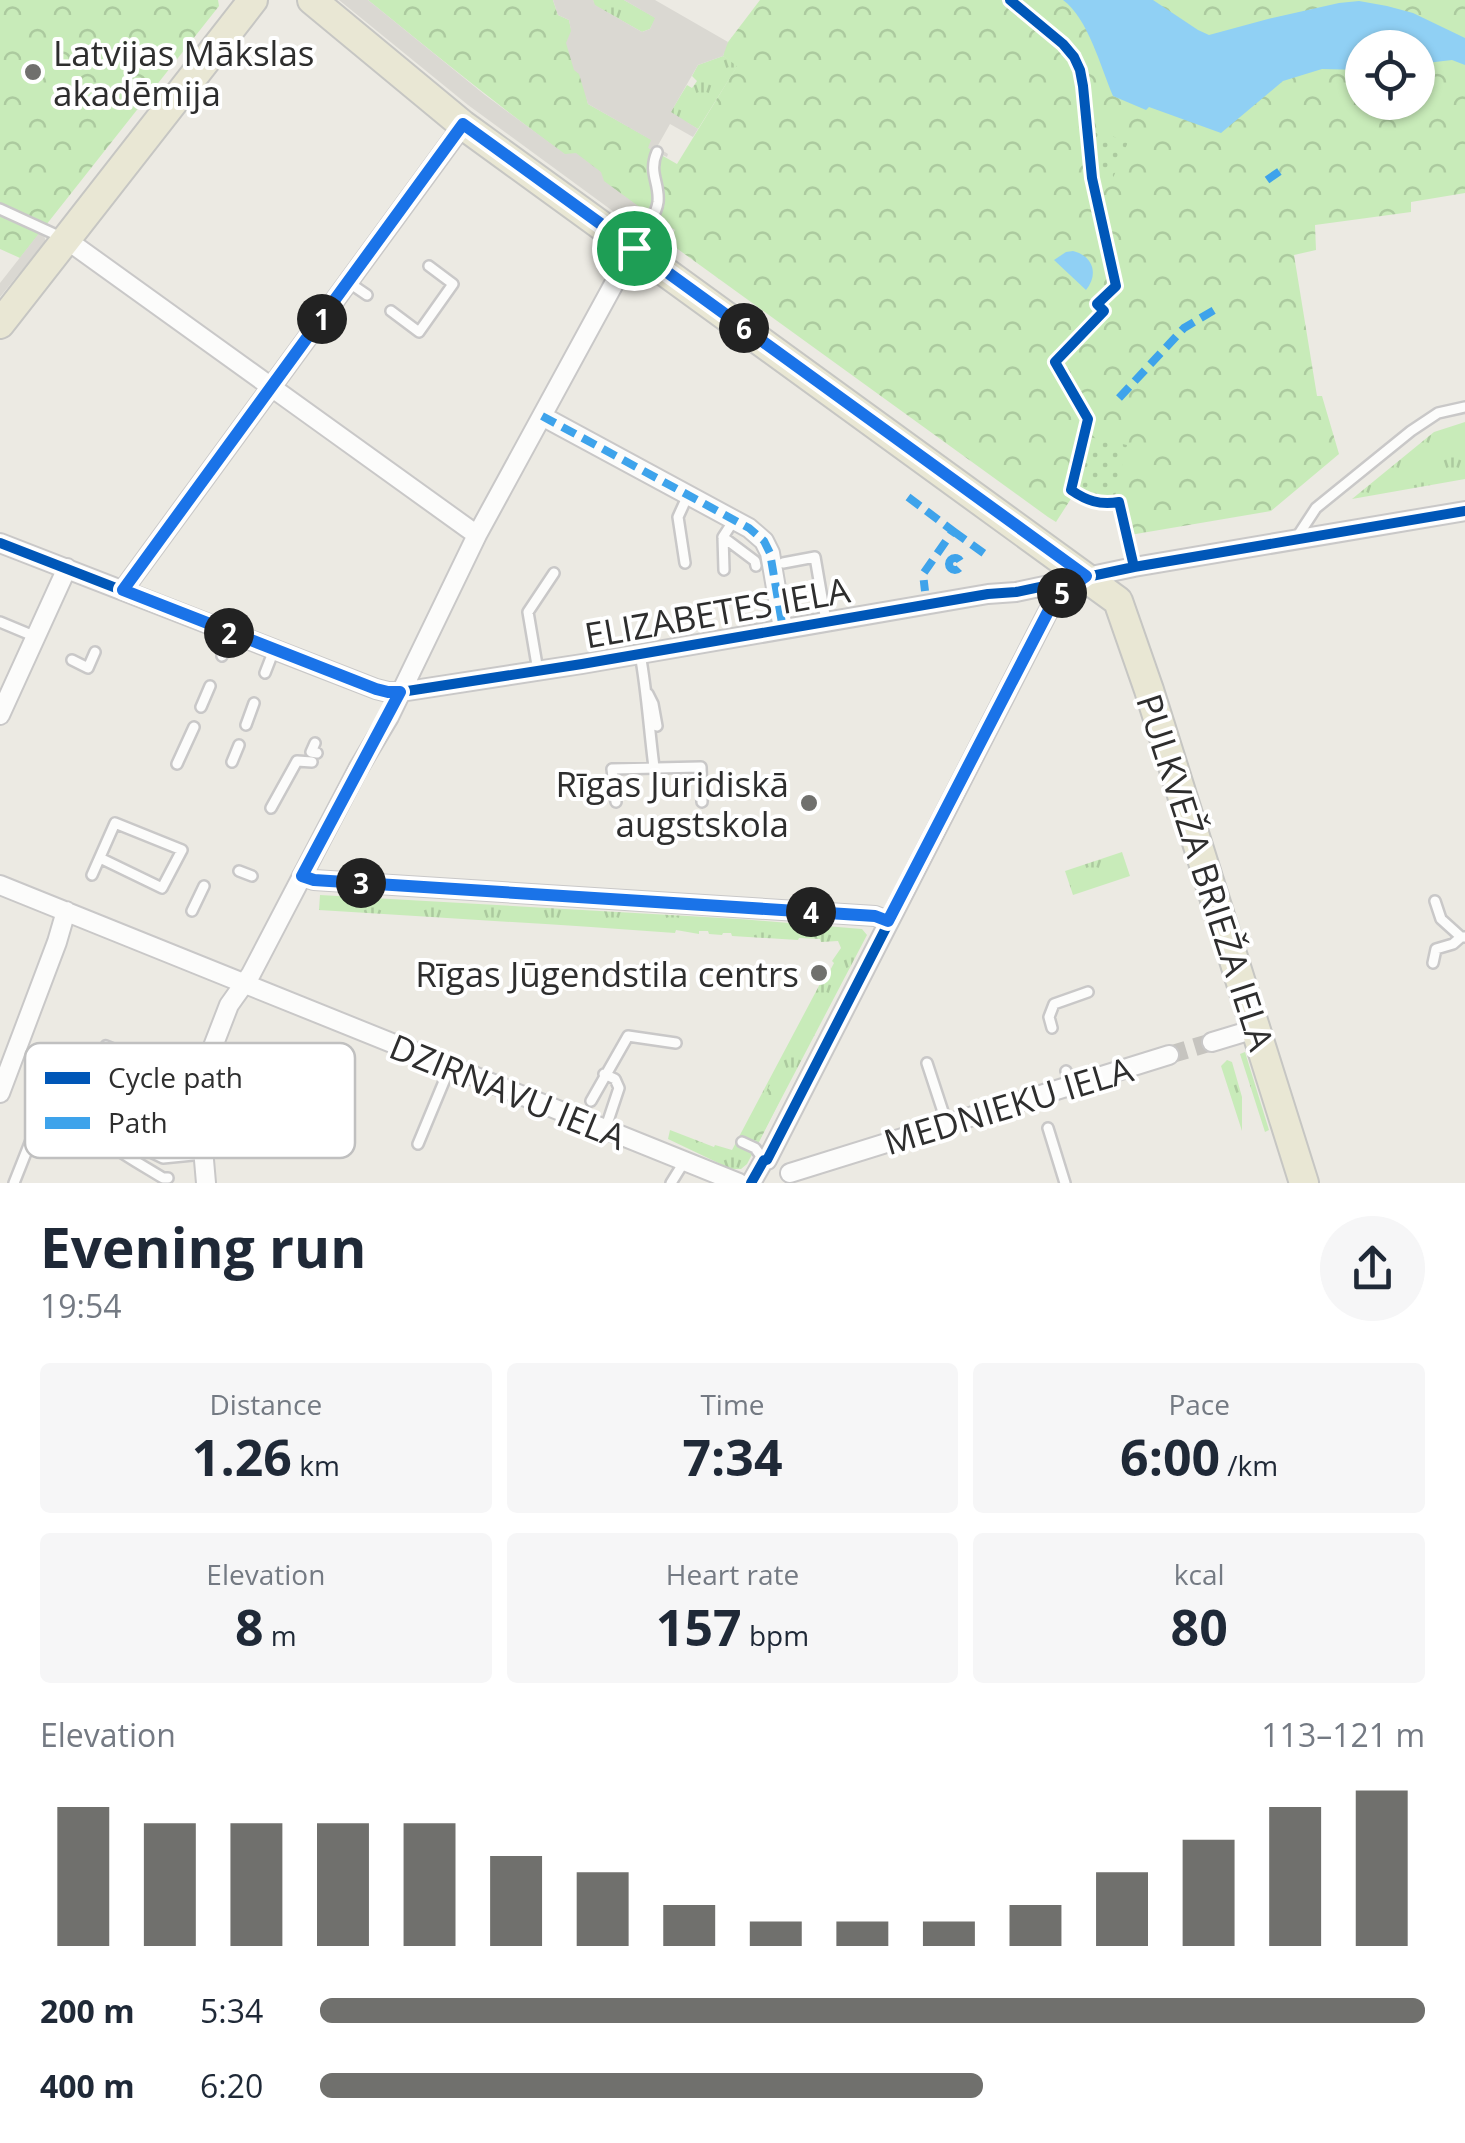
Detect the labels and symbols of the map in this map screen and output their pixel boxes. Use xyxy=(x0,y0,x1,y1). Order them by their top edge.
place label: Latvijas Mākslas akadēmija xyxy=(53,29,315,116)
marker: Latvijas Mākslas akadēmija xyxy=(22,61,44,83)
pin xyxy=(592,206,677,291)
pin: 1 xyxy=(297,294,347,344)
pin: 6 xyxy=(719,303,769,353)
street label: ELIZABETES IELA xyxy=(581,565,854,658)
pin: 5 xyxy=(1037,568,1087,618)
pin: 2 xyxy=(204,608,254,658)
street label: PULKVEŽA BRIEŽA IELA xyxy=(1126,688,1286,1057)
place label: Rīgas Juridiskā augstskola xyxy=(556,760,789,847)
marker: Rīgas Juridiskā augstskola xyxy=(798,792,820,814)
pin: 3 xyxy=(336,858,386,908)
pin: 4 xyxy=(786,887,836,937)
place label: Rīgas Jūgendstila centrs xyxy=(415,950,799,997)
marker: Rīgas Jūgendstila centrs xyxy=(808,962,830,984)
street label: DZIRNAVU IELA xyxy=(383,1022,634,1160)
legend xyxy=(25,1043,355,1158)
street label: MEDNIEKU IELA xyxy=(878,1045,1139,1165)
text: Cycle path xyxy=(108,1058,243,1096)
text: Path xyxy=(108,1103,168,1141)

